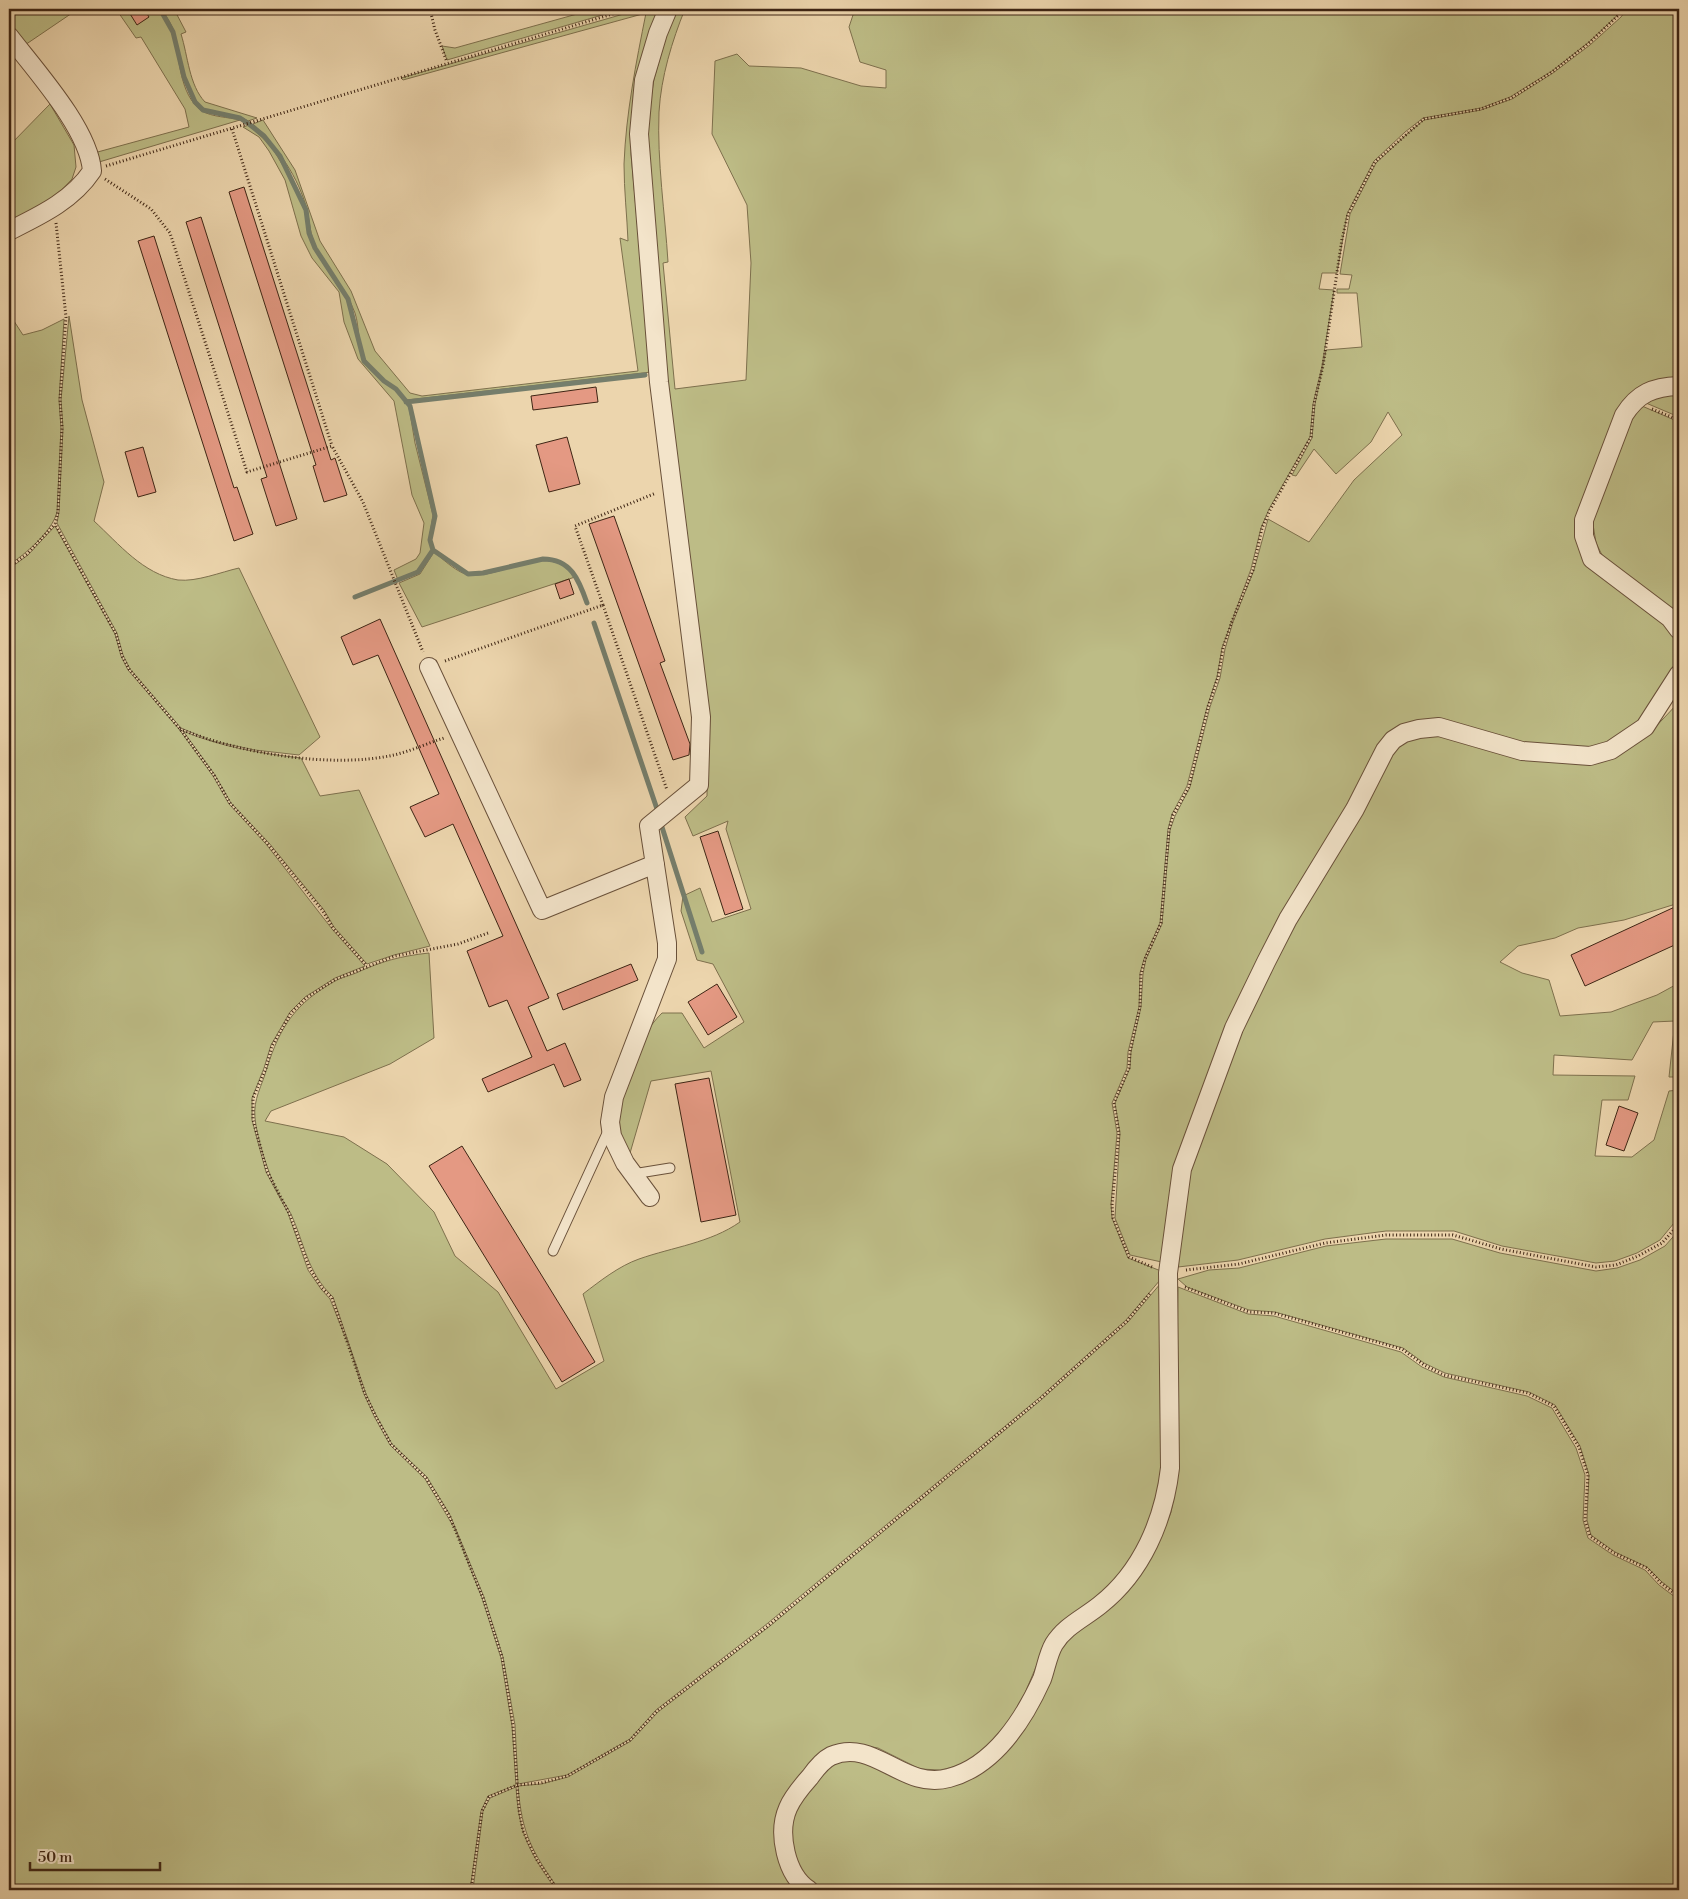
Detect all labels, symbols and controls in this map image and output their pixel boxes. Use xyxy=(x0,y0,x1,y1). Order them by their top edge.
scale bar xyxy=(30,1839,160,1871)
text: 50 m xyxy=(38,1848,72,1867)

